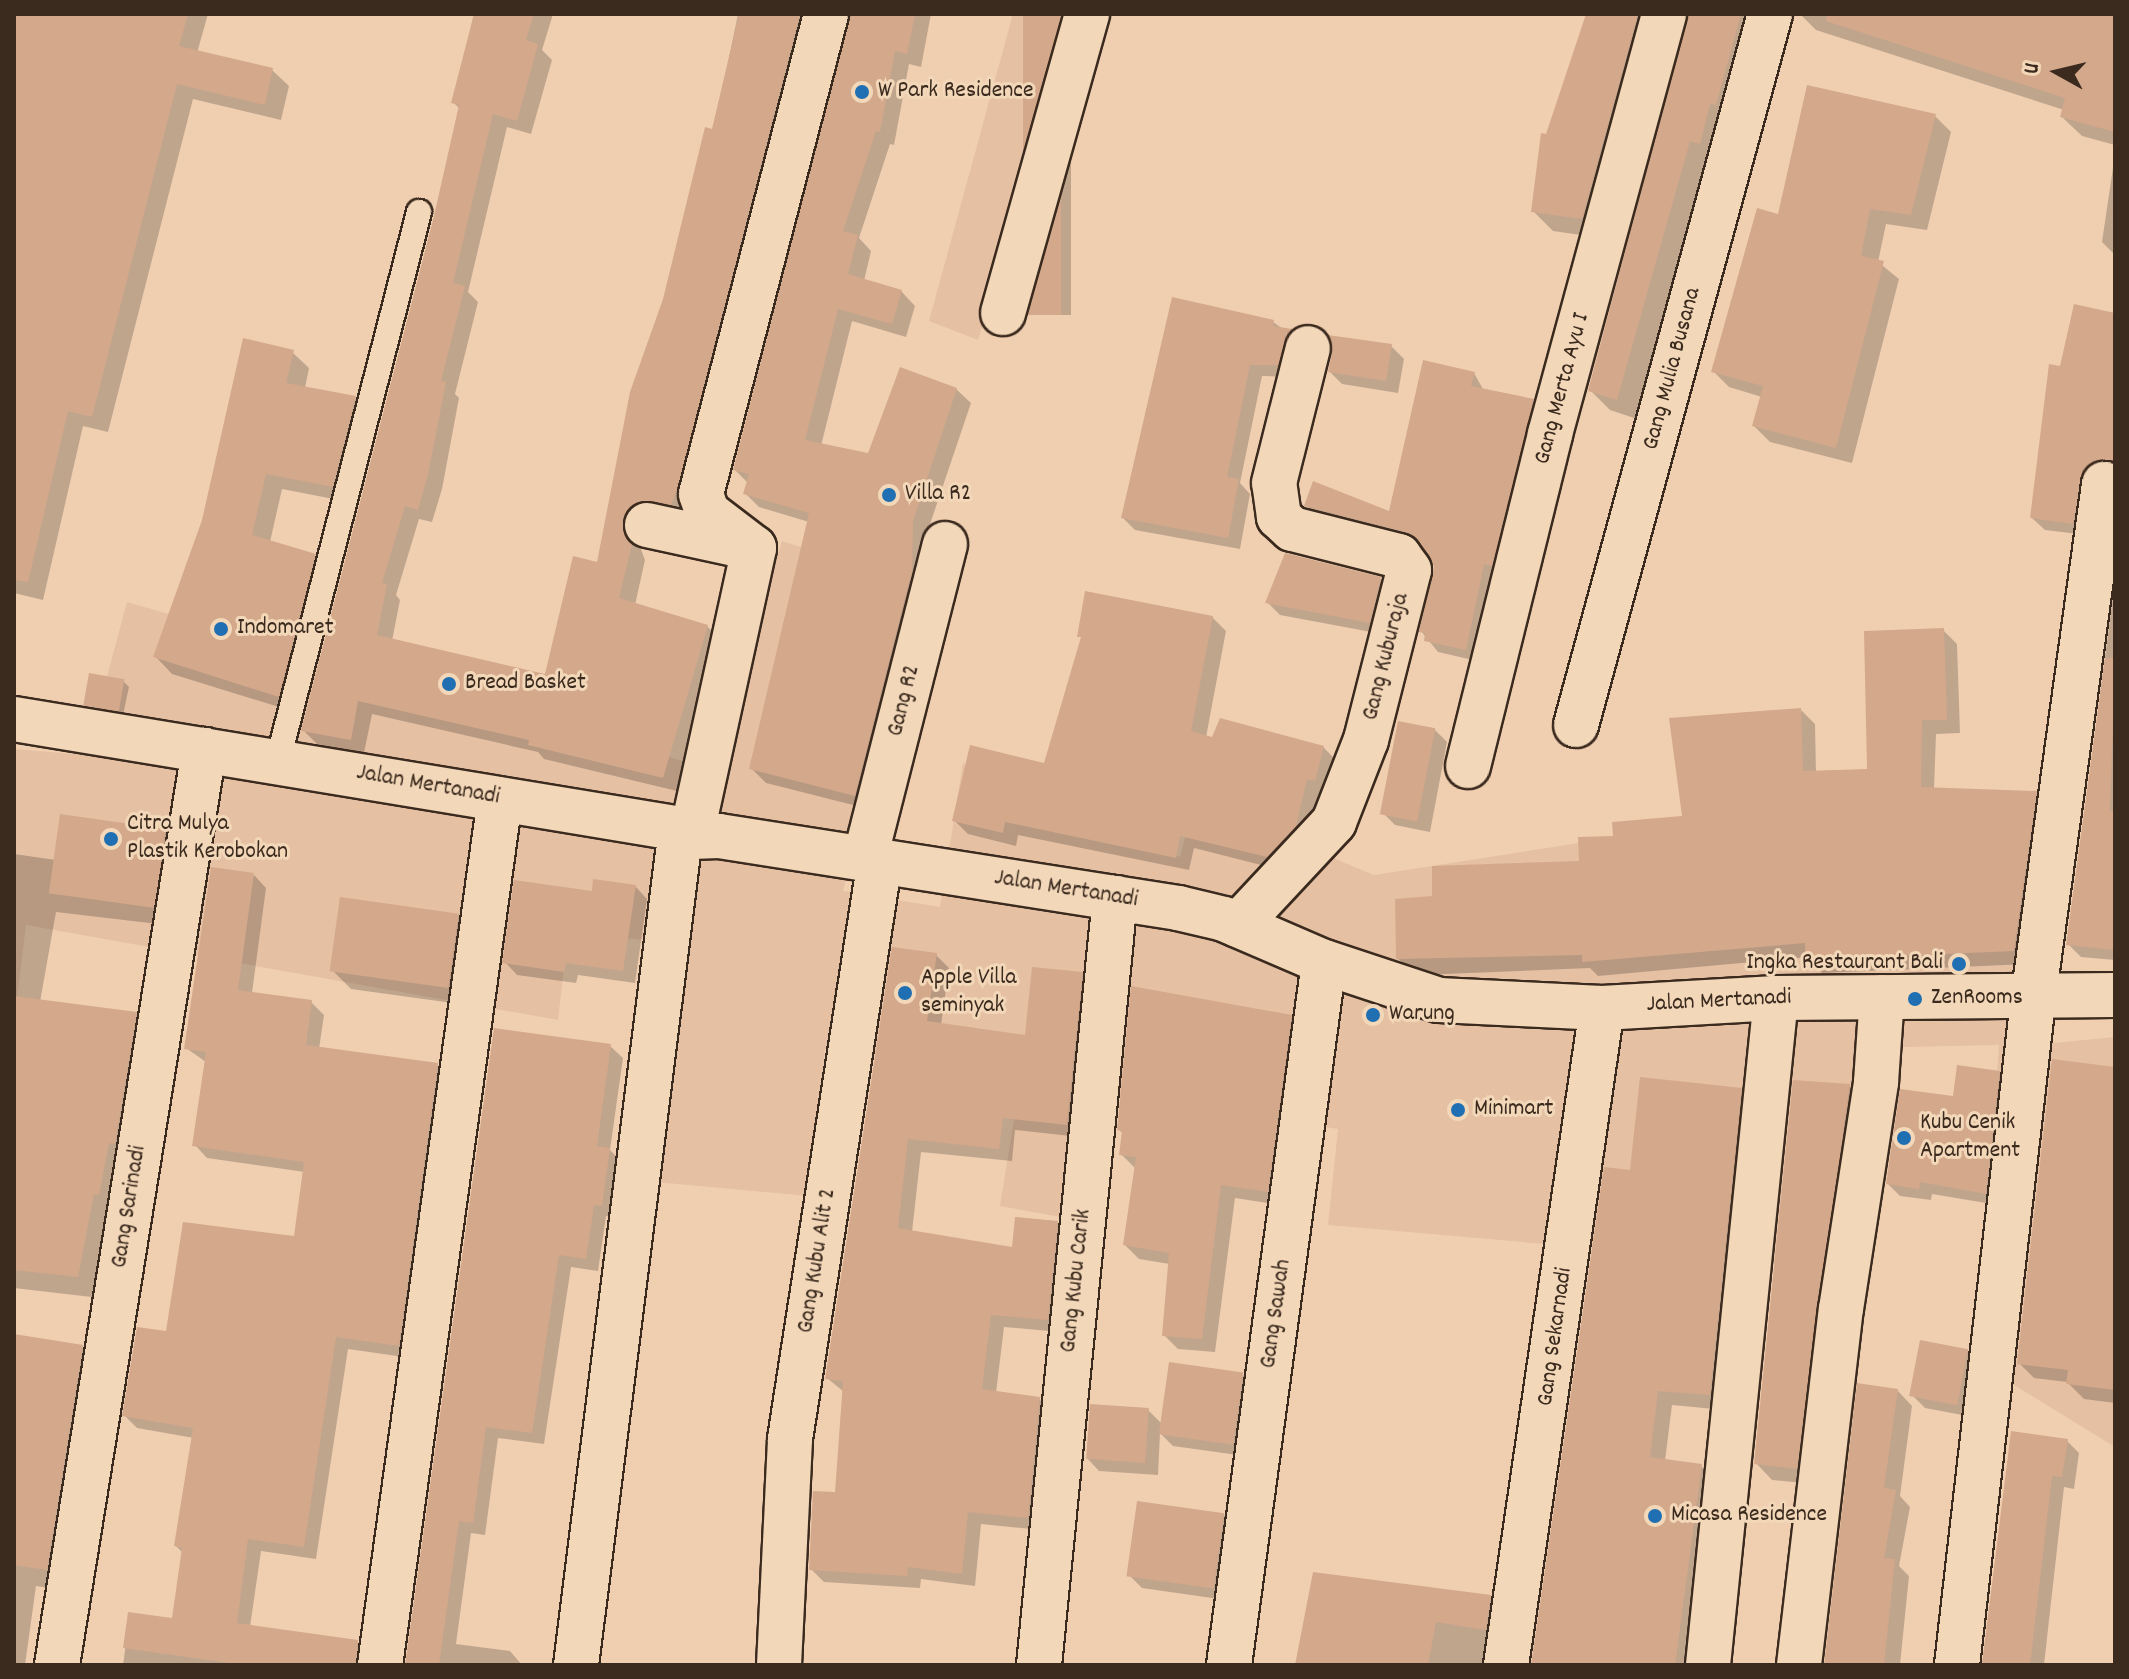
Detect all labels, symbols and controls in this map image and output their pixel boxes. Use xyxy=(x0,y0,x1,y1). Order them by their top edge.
north arrow xyxy=(2017,32,2097,112)
text: U xyxy=(2017,61,2049,76)
place label: W Park Residence xyxy=(878,78,1034,106)
marker: W Park Residence xyxy=(853,83,871,101)
street label: Gang Mulia Busana xyxy=(1637,285,1709,453)
street label: Gang Merta Ayu I xyxy=(1529,310,1597,468)
place label: Villa R2 xyxy=(905,481,971,509)
marker: Villa R2 xyxy=(880,486,898,504)
street label: Gang Kuburaja xyxy=(1357,590,1417,724)
place label: Indomaret xyxy=(237,615,334,643)
marker: Indomaret xyxy=(212,620,230,638)
street label: Gang R2 xyxy=(882,662,928,740)
place label: Bread Basket xyxy=(465,670,586,698)
marker: Bread Basket xyxy=(440,675,458,693)
street label: Jalan Mertanadi xyxy=(354,759,502,813)
place label: Citra Mulya Plastik Kerobokan xyxy=(127,811,288,867)
marker: Citra Mulya Plastik Kerobokan xyxy=(102,830,120,848)
street label: Jalan Mertanadi xyxy=(992,864,1140,916)
place label: Ingka Restaurant Bali xyxy=(1746,950,1943,978)
marker: Ingka Restaurant Bali xyxy=(1950,955,1968,973)
place label: Apple Villa seminyak xyxy=(921,965,1017,1021)
marker: Apple Villa seminyak xyxy=(896,984,914,1002)
street label: Jalan Mertanadi xyxy=(1646,984,1792,1020)
place label: ZenRooms xyxy=(1931,985,2023,1013)
marker: ZenRooms xyxy=(1906,990,1924,1008)
place label: Warung xyxy=(1389,1001,1455,1029)
marker: Warung xyxy=(1364,1006,1382,1024)
place label: Minimart xyxy=(1474,1096,1553,1124)
marker: Minimart xyxy=(1449,1101,1467,1119)
place label: Kubu Cenik Apartment xyxy=(1920,1110,2020,1166)
marker: Kubu Cenik Apartment xyxy=(1895,1129,1913,1147)
street label: Gang Sarinadi xyxy=(106,1144,154,1270)
street label: Gang Kubu Alit 2 xyxy=(792,1187,844,1335)
street label: Gang Kubu Carik xyxy=(1055,1208,1099,1354)
street label: Gang Sawah xyxy=(1255,1258,1299,1370)
street label: Gang Sekarnadi xyxy=(1532,1266,1580,1408)
place label: Micasa Residence xyxy=(1671,1502,1827,1530)
marker: Micasa Residence xyxy=(1646,1507,1664,1525)

